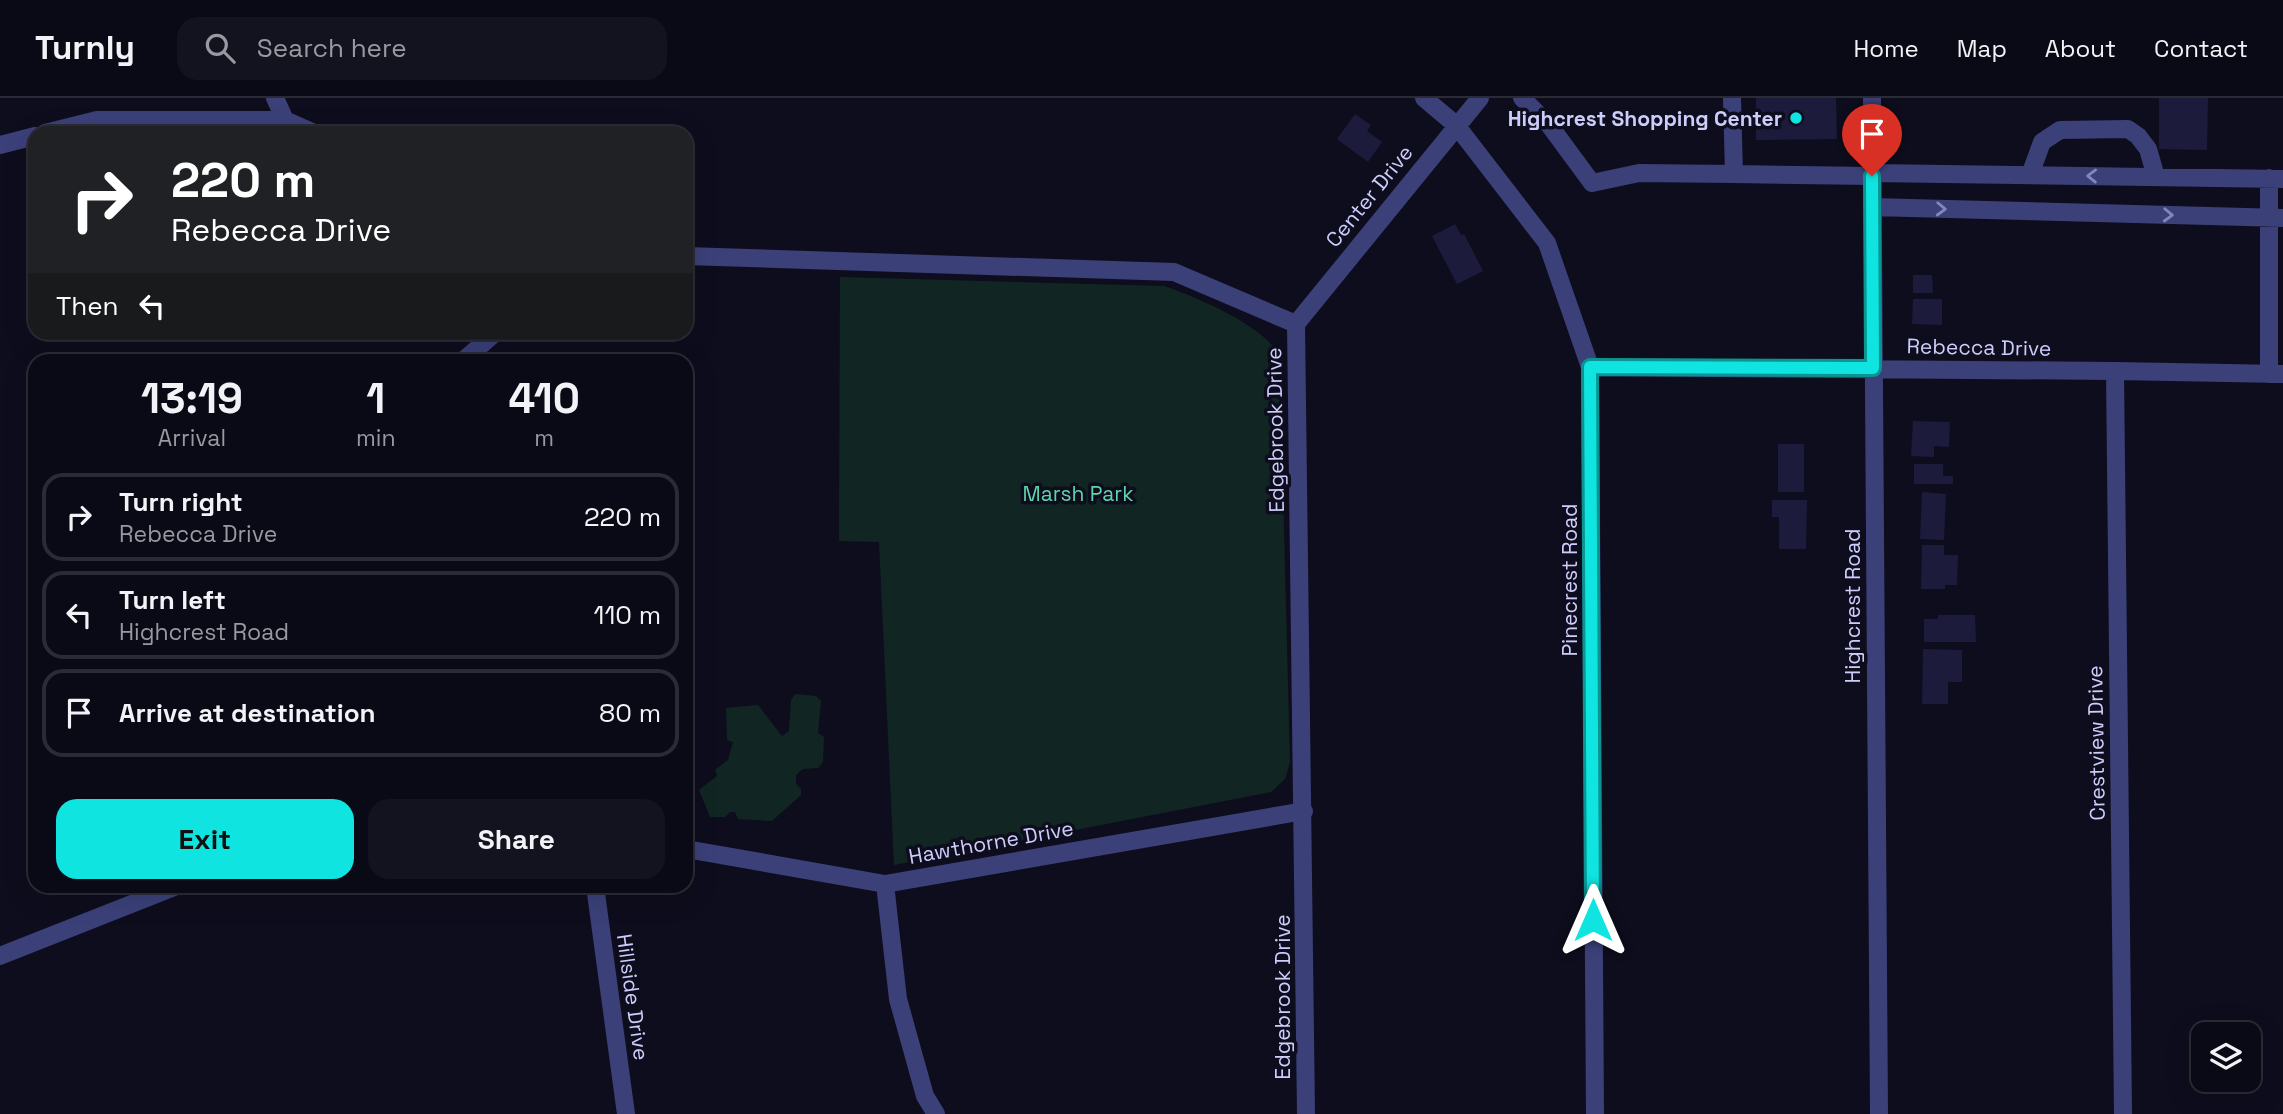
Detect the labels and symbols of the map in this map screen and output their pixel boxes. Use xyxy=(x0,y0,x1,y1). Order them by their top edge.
pin xyxy=(1842,104,1902,176)
place label: Highcrest Shopping Center xyxy=(1508,105,1782,132)
marker: Highcrest Shopping Center xyxy=(1788,110,1804,126)
street label: Center Drive xyxy=(1320,139,1418,253)
one-way arrow xyxy=(2087,168,2097,184)
one-way arrow xyxy=(1936,201,1946,217)
one-way arrow xyxy=(2163,208,2174,223)
street label: Rebecca Drive xyxy=(1907,332,2051,362)
street label: Edgebrook Drive xyxy=(1260,347,1290,513)
park label: Marsh Park xyxy=(1023,480,1133,507)
street label: Pinecrest Road xyxy=(1556,503,1583,657)
street label: Highcrest Road xyxy=(1839,528,1866,684)
street label: Crestview Drive xyxy=(2081,665,2111,821)
street label: Hawthorne Drive xyxy=(906,814,1076,870)
position arrow xyxy=(1556,883,1630,957)
street label: Edgebrook Drive xyxy=(1269,914,1296,1080)
street label: Hillside Drive xyxy=(611,932,655,1062)

